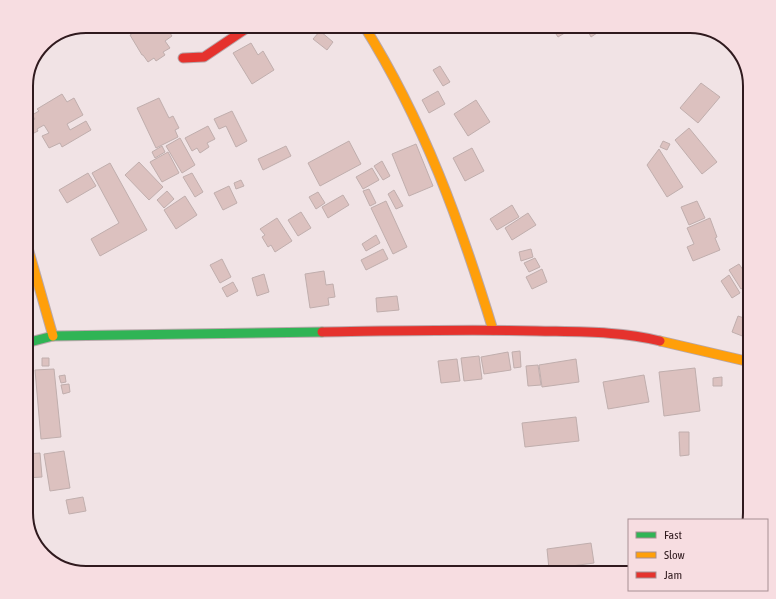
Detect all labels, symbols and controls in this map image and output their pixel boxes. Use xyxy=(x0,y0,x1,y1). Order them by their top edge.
legend xyxy=(628,519,768,591)
text: Fast xyxy=(664,528,682,542)
text: Slow xyxy=(664,548,685,562)
text: Jam xyxy=(664,568,682,582)

